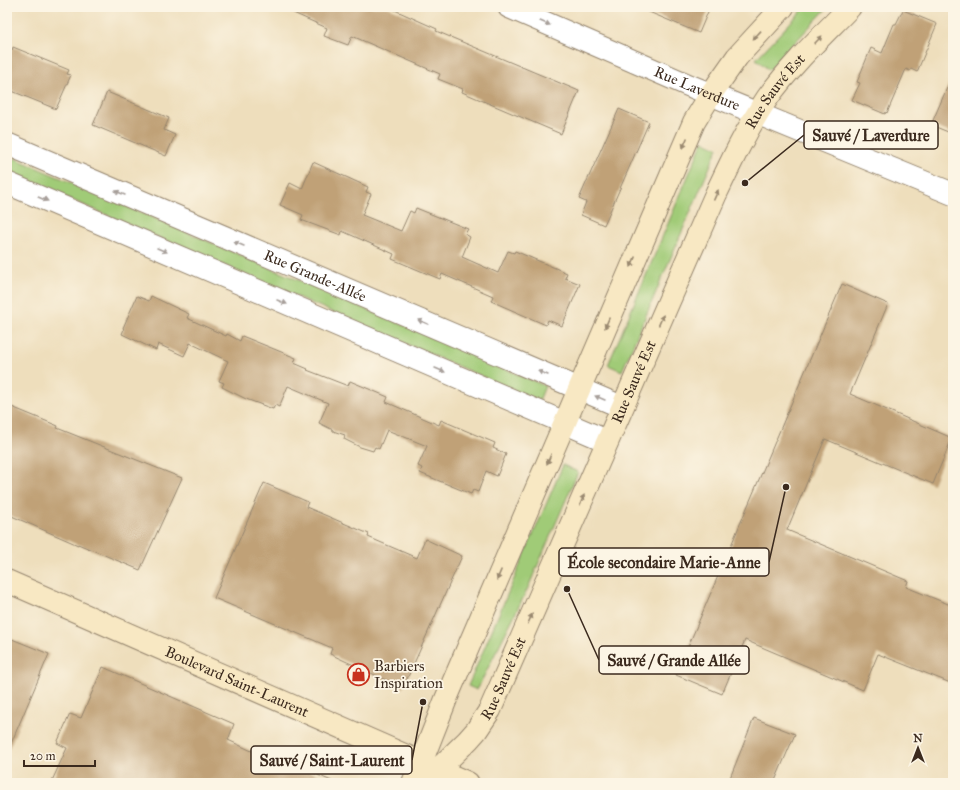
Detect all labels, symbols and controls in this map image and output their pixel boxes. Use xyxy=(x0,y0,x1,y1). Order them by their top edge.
one-way arrow xyxy=(540,20,552,26)
one-way arrow xyxy=(752,30,761,41)
one-way arrow xyxy=(813,35,823,45)
street label: Rue Sauvé Est xyxy=(741,50,809,132)
street label: Rue Laverdure xyxy=(651,62,743,114)
callout: Sauvé / Laverdure xyxy=(804,121,938,149)
text: Sauvé / Laverdure xyxy=(812,126,930,145)
one-way arrow xyxy=(682,138,688,149)
one-way arrow xyxy=(113,189,125,195)
one-way arrow xyxy=(713,189,719,201)
one-way arrow xyxy=(37,196,48,202)
one-way arrow xyxy=(233,240,245,246)
street label: Rue Grande-Allée xyxy=(261,246,369,306)
one-way arrow xyxy=(157,247,168,253)
one-way arrow xyxy=(630,257,636,268)
one-way arrow xyxy=(276,299,288,305)
one-way arrow xyxy=(658,314,664,325)
one-way arrow xyxy=(604,317,610,328)
one-way arrow xyxy=(418,319,429,325)
street label: Rue Sauvé Est xyxy=(608,337,660,426)
one-way arrow xyxy=(434,367,446,373)
one-way arrow xyxy=(536,370,548,376)
one-way arrow xyxy=(594,394,606,400)
one-way arrow xyxy=(546,453,552,464)
one-way arrow xyxy=(580,493,586,505)
callout: École secondaire Marie-Anne xyxy=(559,548,769,576)
text: École secondaire Marie-Anne xyxy=(567,551,761,572)
one-way arrow xyxy=(496,570,502,581)
one-way arrow xyxy=(528,612,534,624)
street label: Rue Sauvé Est xyxy=(477,634,530,724)
street label: Boulevard Saint-Laurent xyxy=(162,642,312,721)
callout: Sauvé / Grande Allée xyxy=(599,646,749,674)
text: Sauvé / Grande Allée xyxy=(607,651,741,670)
place label: Barbiers Inspiration xyxy=(374,657,443,692)
shop icon: Barbiers Inspiration xyxy=(346,662,372,688)
north arrow xyxy=(898,728,938,768)
text: N xyxy=(913,732,923,745)
scale bar xyxy=(24,742,95,768)
callout: Sauvé / Saint-Laurent xyxy=(251,746,412,774)
text: 20 m xyxy=(30,749,56,763)
text: Sauvé / Saint-Laurent xyxy=(260,751,405,770)

